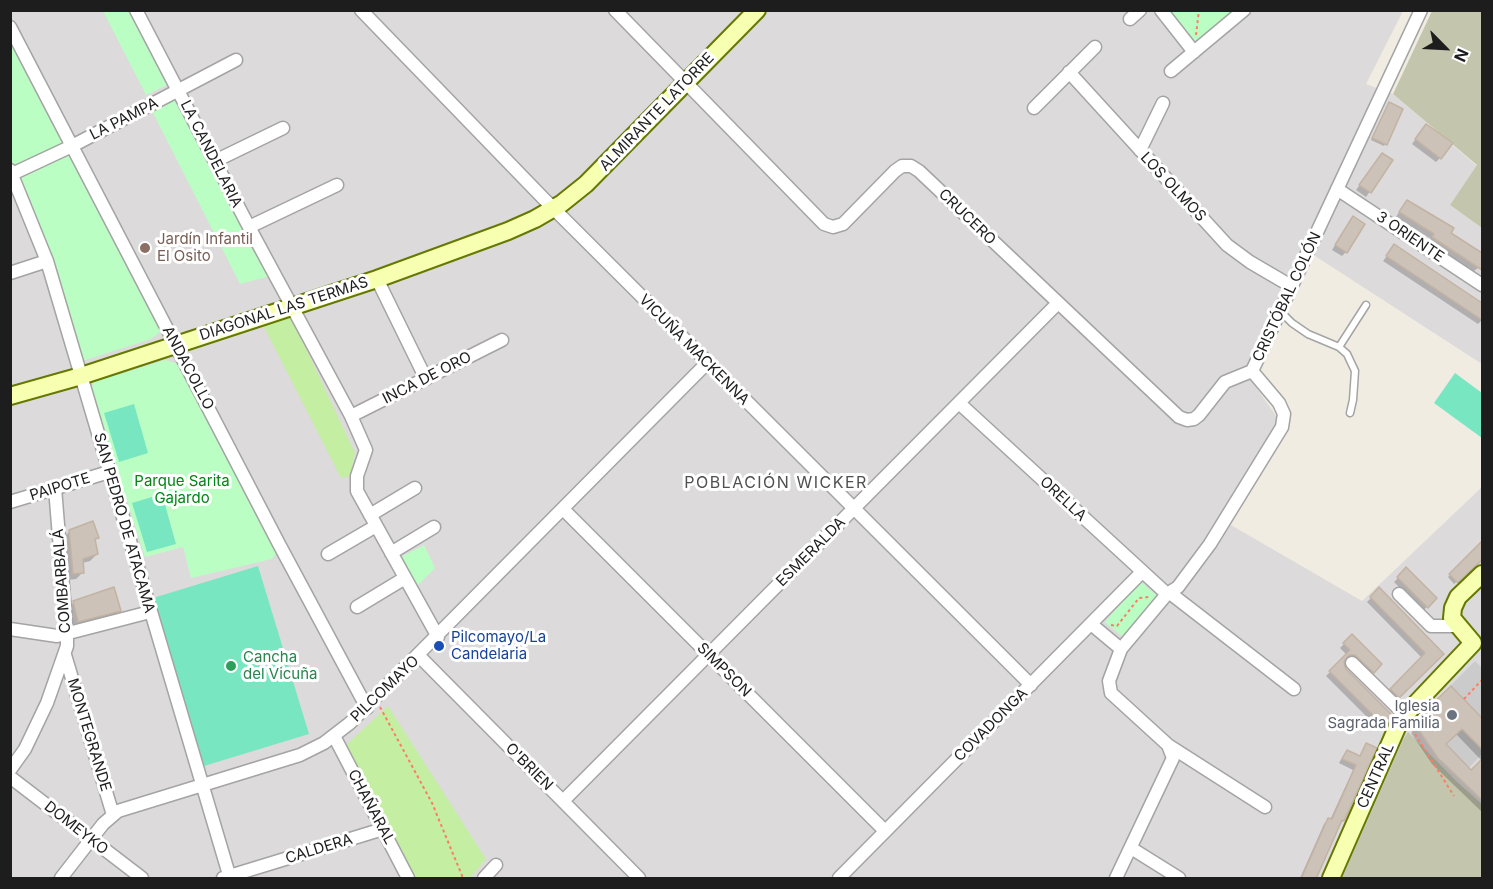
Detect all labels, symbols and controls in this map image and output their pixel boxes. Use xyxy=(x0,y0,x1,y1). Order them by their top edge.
north arrow xyxy=(1415,18,1475,78)
text: N xyxy=(1450,46,1473,65)
street label: ALMIRANTE LATORRE xyxy=(596,49,718,175)
street label: LA PAMPA xyxy=(87,94,161,144)
street label: LA CANDELARIA xyxy=(176,97,246,211)
street label: LOS OLMOS xyxy=(1136,149,1210,225)
street label: CRUCERO xyxy=(935,185,999,249)
street label: 3 ORIENTE xyxy=(1373,208,1447,266)
street label: CRISTÓBAL COLÓN xyxy=(1249,229,1325,365)
place label: Jardín Infantil El Osito xyxy=(157,230,253,265)
marker: Jardín Infantil El Osito xyxy=(138,241,152,255)
street label: DIAGONAL LAS TERMAS xyxy=(197,273,371,345)
street label: VICUÑA MACKENNA xyxy=(635,291,753,409)
street label: ANDACOLLO xyxy=(158,323,218,413)
street label: INCA DE ORO xyxy=(380,348,474,408)
street label: SAN PEDRO DE ATACAMA xyxy=(90,431,158,615)
street label: PAIPOTE xyxy=(28,469,92,505)
park label: Parque Sarita Gajardo xyxy=(134,472,230,507)
district label: POBLACIÓN WICKER xyxy=(684,473,868,493)
street label: ORELLA xyxy=(1036,473,1090,525)
street label: ESMERALDA xyxy=(773,514,849,590)
street label: COMBARBALÁ xyxy=(49,528,75,634)
place label: Pilcomayo/La Candelaria xyxy=(451,628,546,663)
marker: Pilcomayo/La Candelaria xyxy=(432,639,446,653)
street label: SIMPSON xyxy=(693,639,755,701)
place label: Cancha del Vicuña xyxy=(243,648,317,683)
street label: PILCOMAYO xyxy=(347,652,423,726)
marker: Cancha del Vicuña xyxy=(224,659,238,673)
street label: MONTEGRANDE xyxy=(63,676,115,794)
street label: COVADONGA xyxy=(951,685,1031,765)
place label: Iglesia Sagrada Familia xyxy=(1327,697,1440,732)
marker: Iglesia Sagrada Familia xyxy=(1445,708,1459,722)
street label: O'BRIEN xyxy=(502,740,556,794)
street label: CENTRAL xyxy=(1354,741,1398,811)
street label: CHAÑARAL xyxy=(344,766,398,848)
street label: DOMEYKO xyxy=(40,797,112,859)
street label: CALDERA xyxy=(283,830,355,868)

